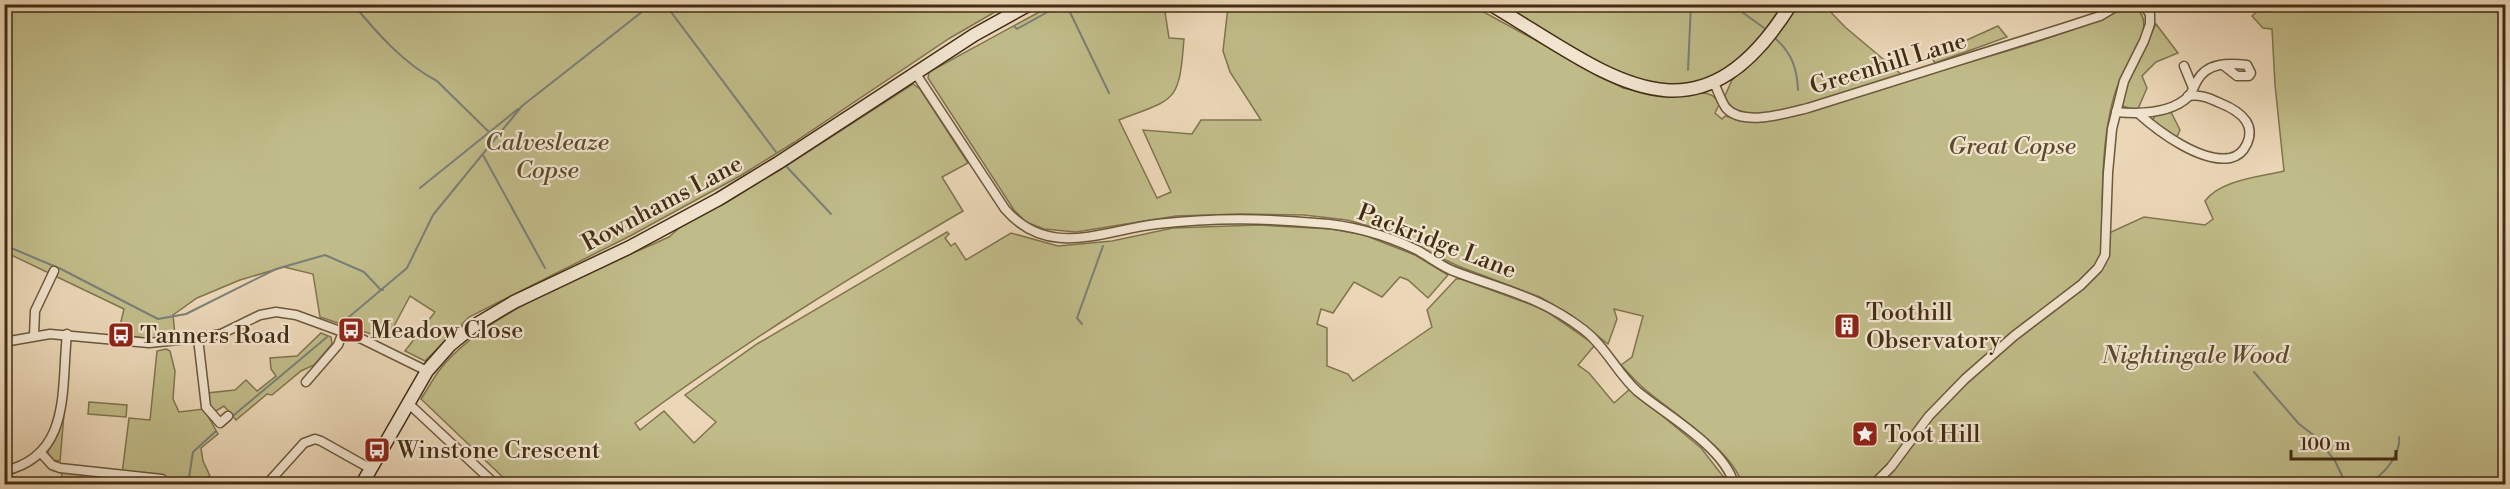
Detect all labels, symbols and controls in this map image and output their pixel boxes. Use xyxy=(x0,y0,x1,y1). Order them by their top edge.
street label: Greenhill Lane xyxy=(1806,26,1970,102)
park label: Calvesleaze Copse xyxy=(485,128,609,186)
park label: Great Copse xyxy=(1948,132,2076,162)
street label: Rownhams Lane xyxy=(577,149,748,259)
street label: Packridge Lane xyxy=(1353,198,1520,286)
place label: Toothill Observatory xyxy=(1866,298,2001,356)
building icon: Toothill Observatory xyxy=(1832,311,1862,341)
bus stop icon: Meadow Close xyxy=(336,315,366,345)
place label: Meadow Close xyxy=(370,316,523,346)
bus stop icon: Tanners Road xyxy=(106,320,136,350)
place label: Tanners Road xyxy=(140,321,290,351)
park label: Nightingale Wood xyxy=(2101,341,2290,371)
place icon: Toot Hill xyxy=(1850,419,1880,449)
place label: Toot Hill xyxy=(1884,420,1980,450)
scale bar xyxy=(2291,423,2396,461)
text: 100 m xyxy=(2300,433,2351,456)
bus stop icon: Winstone Crescent xyxy=(362,435,392,465)
place label: Winstone Crescent xyxy=(396,436,601,466)

